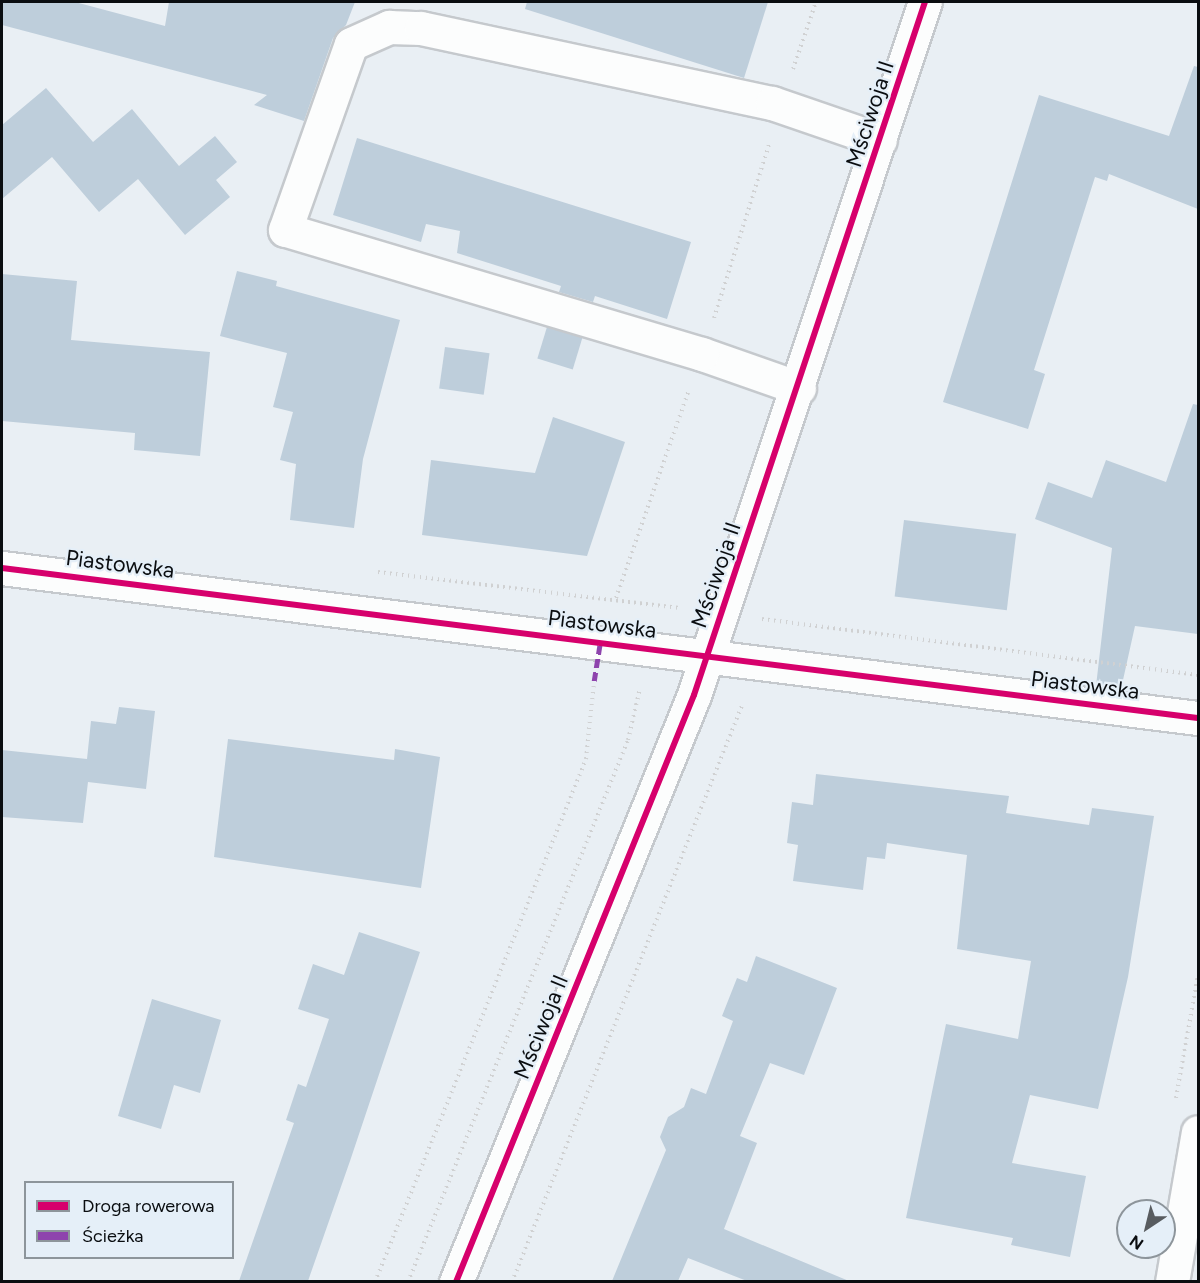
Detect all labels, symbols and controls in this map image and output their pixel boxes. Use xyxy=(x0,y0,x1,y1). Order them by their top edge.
street label: Mściwoja II xyxy=(840,58,900,170)
street label: Mściwoja II xyxy=(686,519,746,631)
street label: Piastowska xyxy=(64,544,176,584)
street label: Piastowska xyxy=(546,604,658,644)
street label: Piastowska xyxy=(1029,665,1141,705)
street label: Mściwoja II xyxy=(508,971,574,1083)
legend xyxy=(24,1181,234,1259)
text: Droga rowerowa xyxy=(82,1195,214,1217)
north arrow xyxy=(1116,1199,1176,1259)
text: Ścieżka xyxy=(82,1225,143,1247)
text: N xyxy=(1126,1231,1147,1254)

